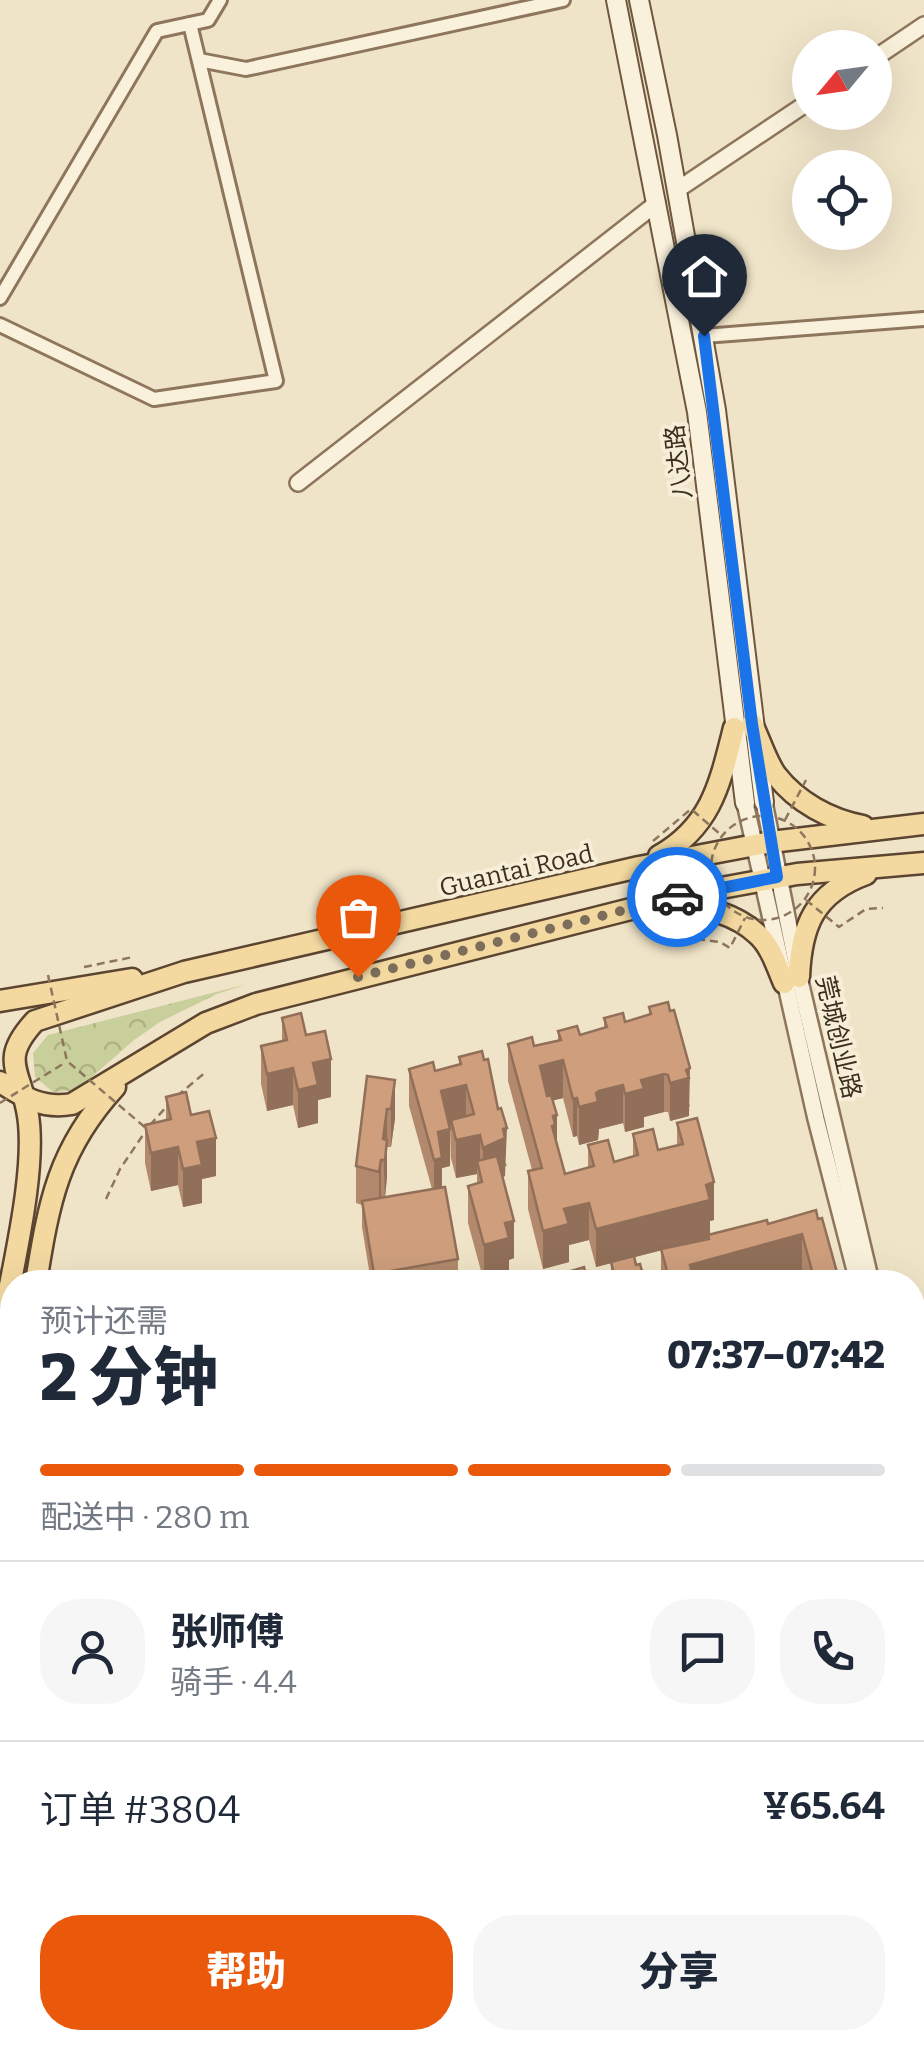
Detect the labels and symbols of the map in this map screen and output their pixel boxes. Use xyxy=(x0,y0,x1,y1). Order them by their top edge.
north arrow xyxy=(792,30,892,130)
pin xyxy=(662,234,747,337)
street label: 八达路 xyxy=(660,423,698,501)
street label: Guantai Road xyxy=(436,839,596,903)
courier xyxy=(627,847,727,947)
pin xyxy=(316,875,401,978)
street label: 莞城创业路 xyxy=(809,973,867,1102)

